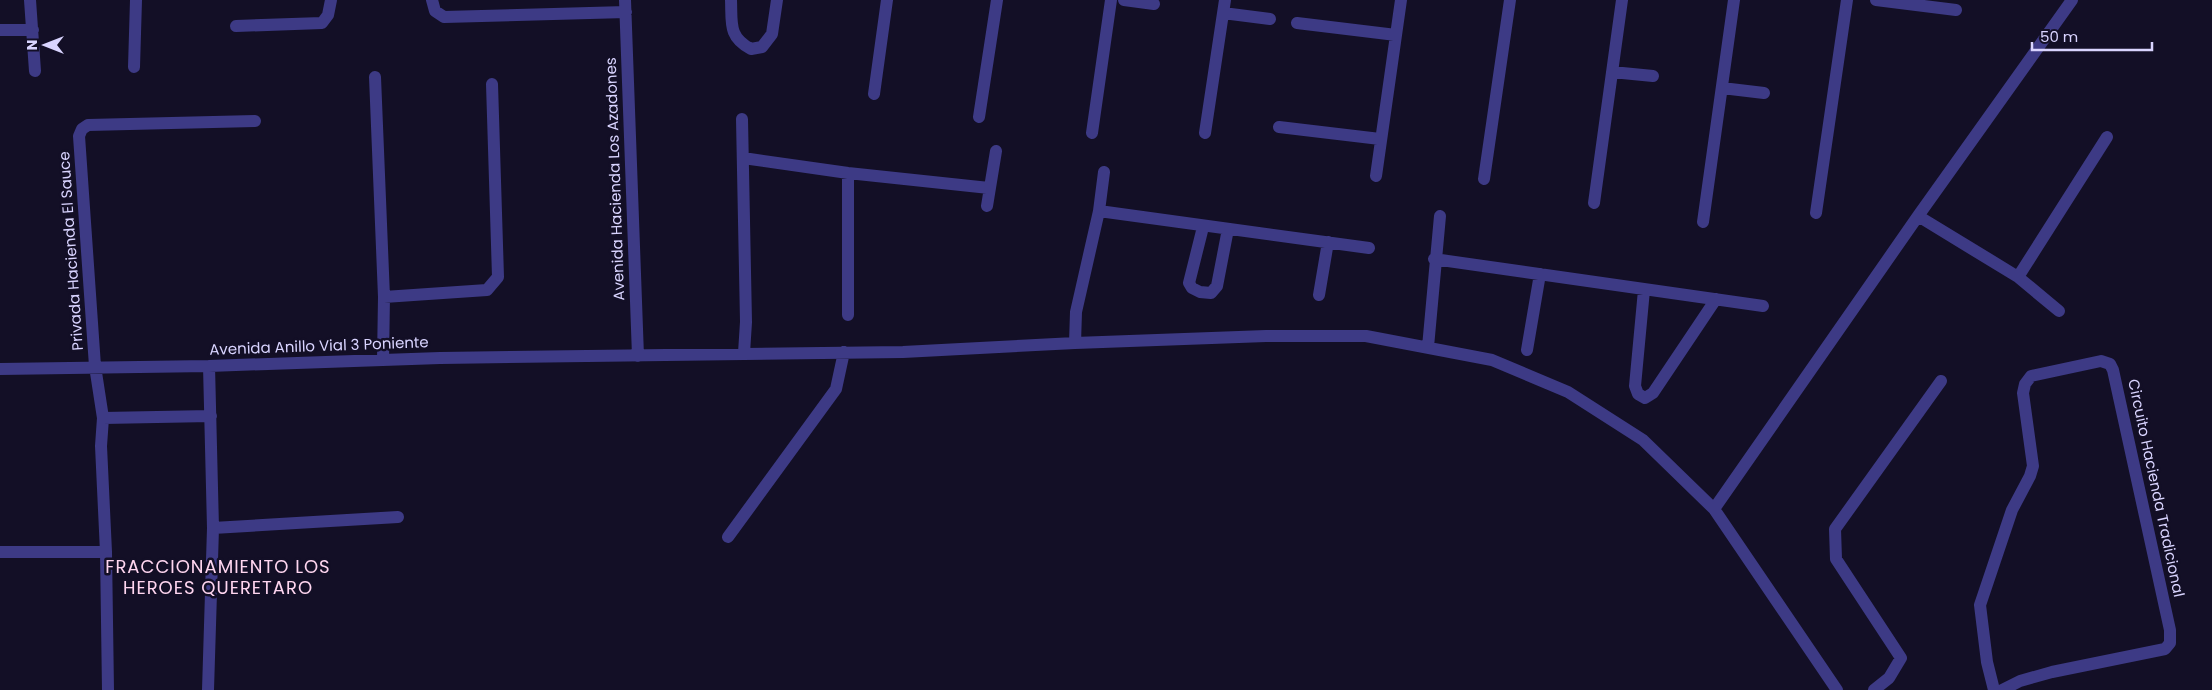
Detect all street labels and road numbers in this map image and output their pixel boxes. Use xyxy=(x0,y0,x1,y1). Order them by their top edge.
street label: Avenida Hacienda Los Azadones xyxy=(600,57,629,301)
street label: Privada Hacienda El Sauce xyxy=(53,151,88,351)
street label: Avenida Anillo Vial 3 Poniente xyxy=(209,331,429,360)
street label: Circuito Hacienda Tradicional xyxy=(2123,377,2190,599)

